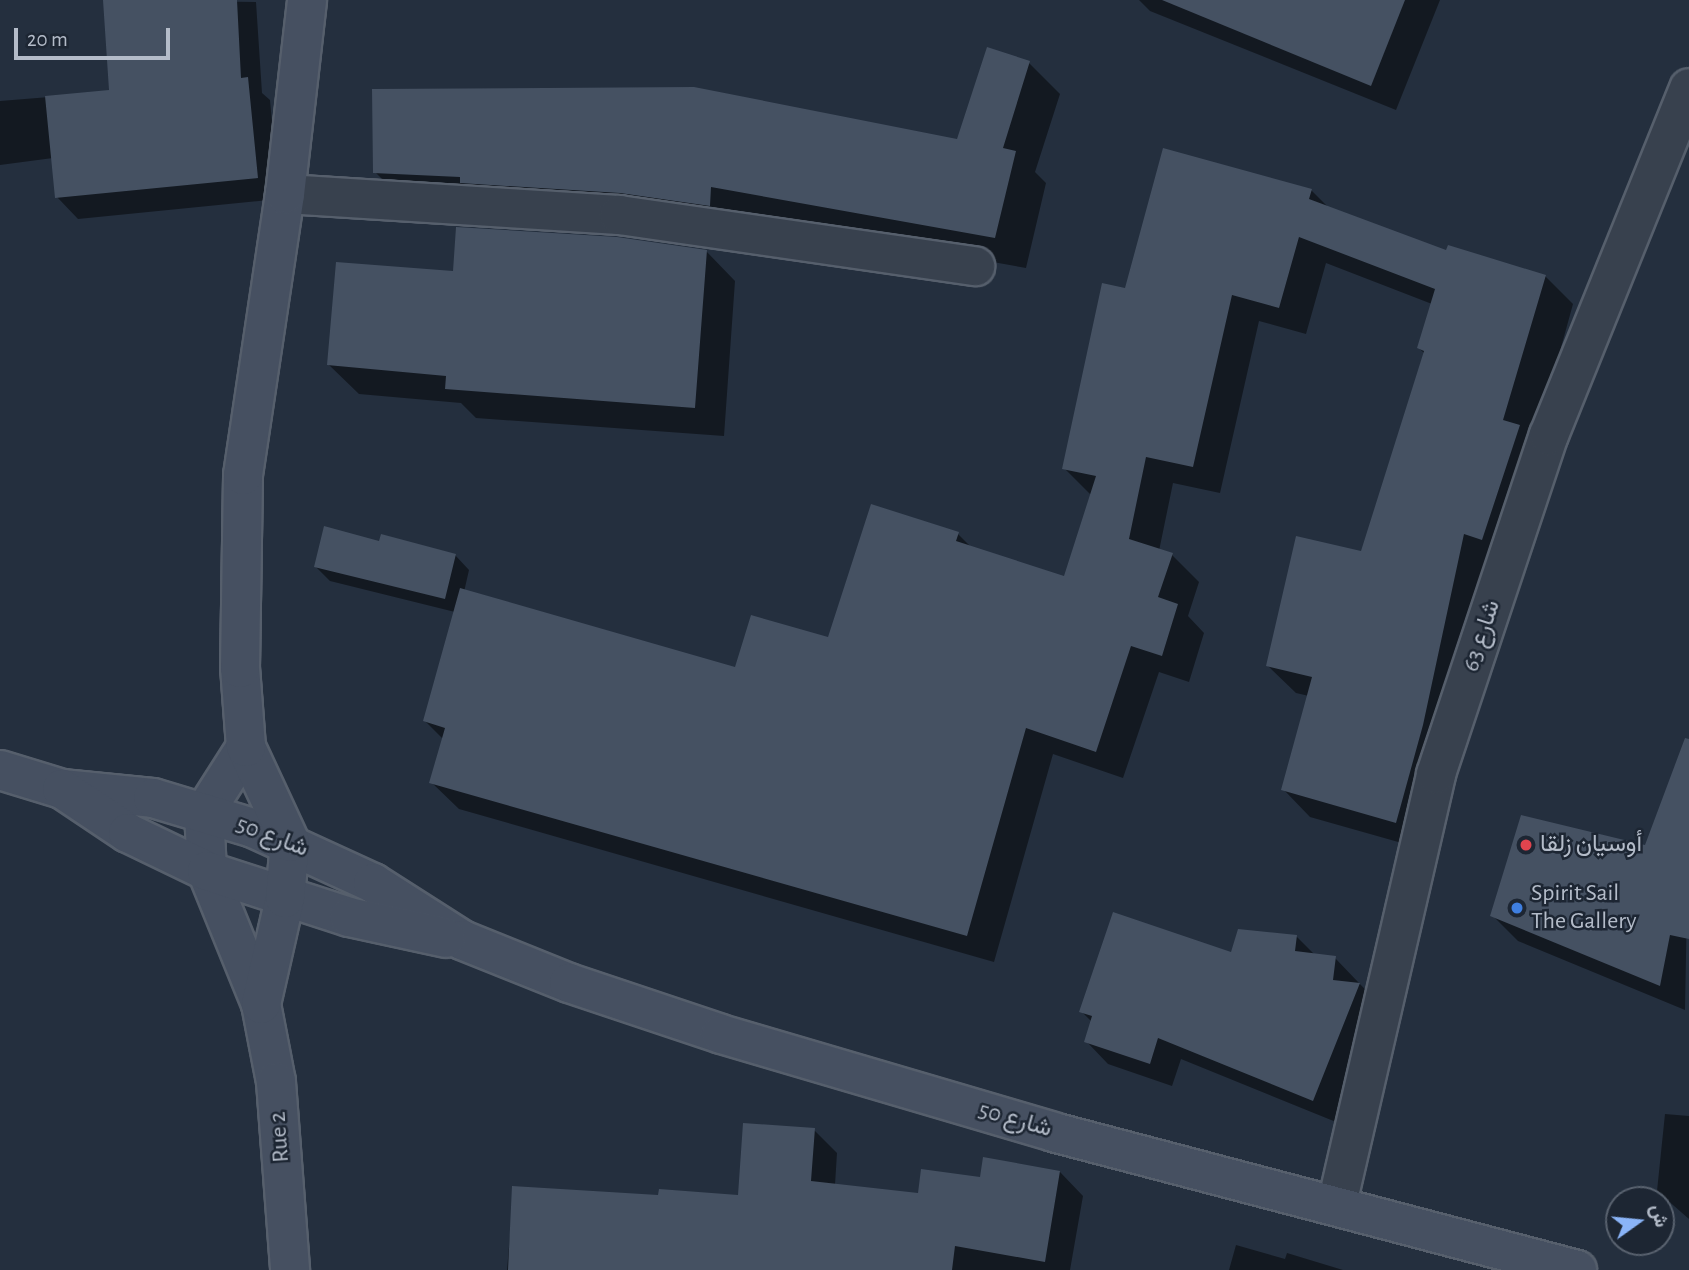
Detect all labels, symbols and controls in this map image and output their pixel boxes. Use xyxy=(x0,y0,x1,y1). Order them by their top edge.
scale bar xyxy=(18,14,173,58)
text: 20 m xyxy=(27,29,68,50)
street label: شارع 63 xyxy=(1457,597,1507,675)
street label: شارع 50 xyxy=(232,810,312,864)
place label: أوسيان زلقا xyxy=(1540,831,1642,859)
marker: أوسيان زلقا xyxy=(1518,837,1534,853)
place label: Spirit Sail The Gallery xyxy=(1531,880,1636,936)
marker: Spirit Sail The Gallery xyxy=(1509,900,1525,916)
street label: شارع 50 xyxy=(975,1096,1055,1144)
street label: Rue 2 xyxy=(264,1111,296,1163)
north arrow xyxy=(1605,1186,1675,1256)
text: ش xyxy=(1647,1202,1671,1229)

